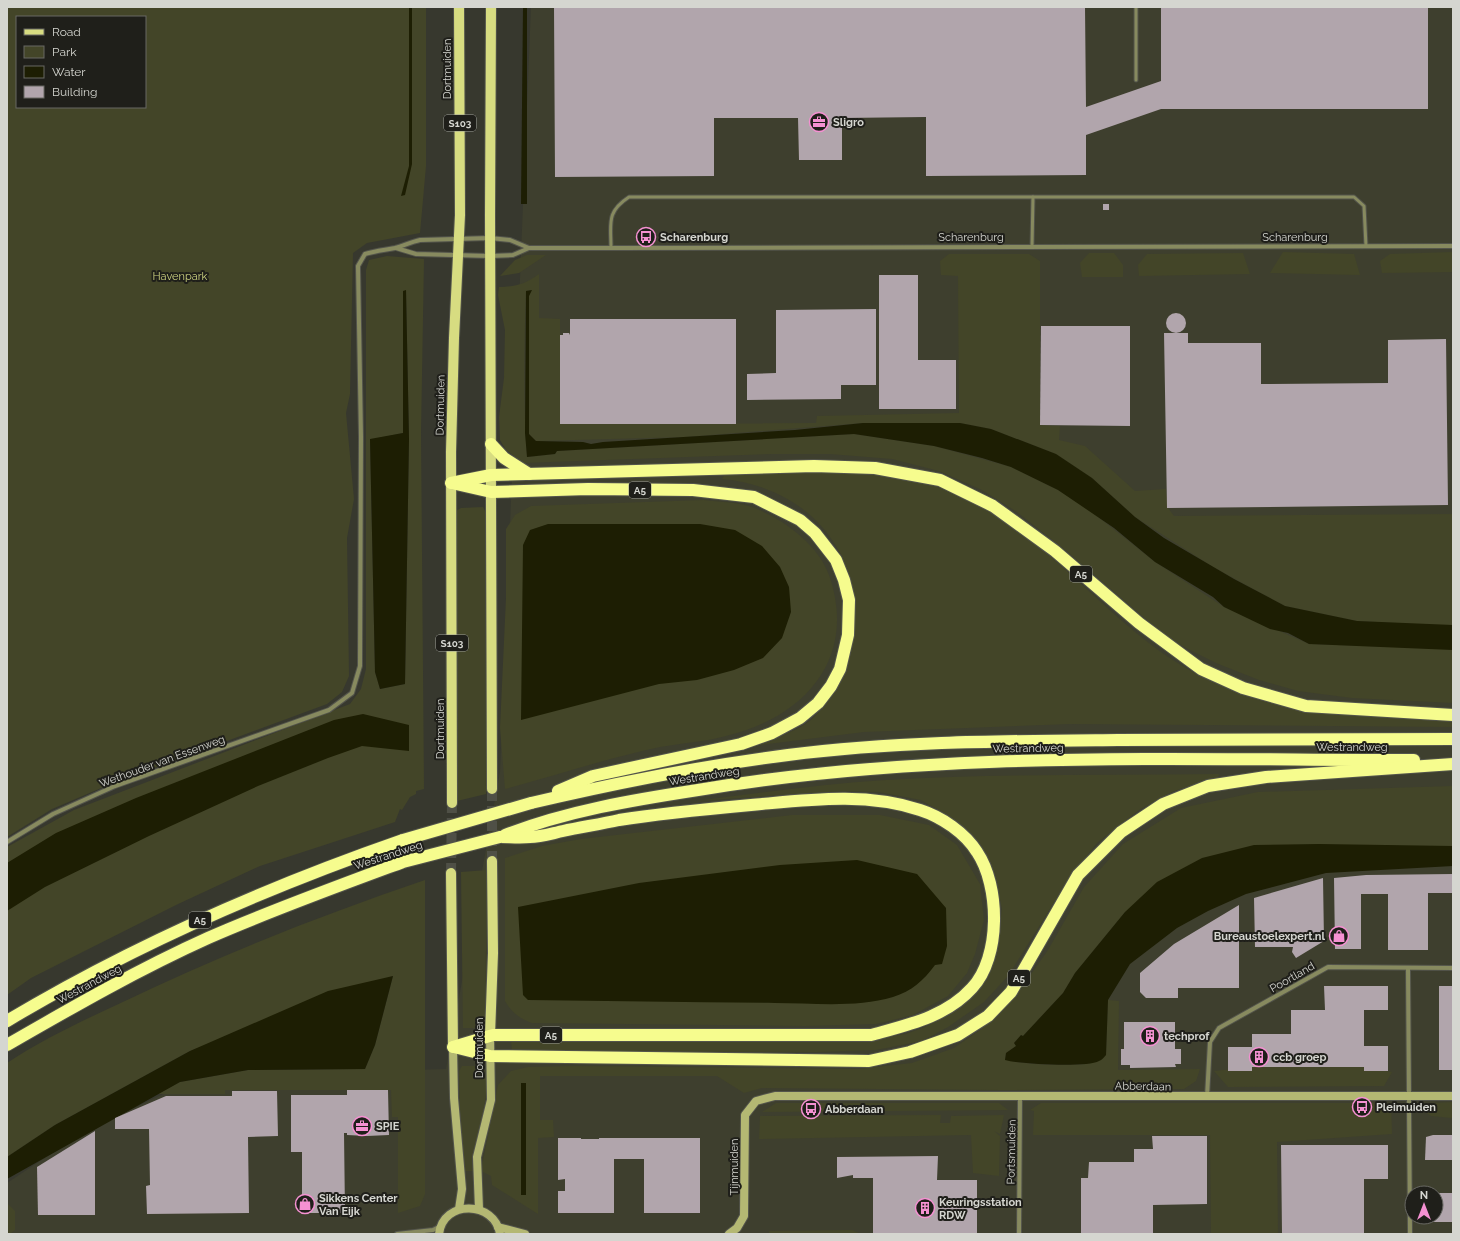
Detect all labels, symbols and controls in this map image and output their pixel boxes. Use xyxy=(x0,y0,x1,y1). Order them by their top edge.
legend xyxy=(16,16,146,108)
text: Road xyxy=(52,25,81,39)
street label: Dortmuiden xyxy=(441,39,454,99)
text: Park xyxy=(52,45,77,59)
text: Water xyxy=(52,65,86,79)
text: Building xyxy=(52,85,98,99)
office icon: Sligro xyxy=(808,111,830,133)
road number: S103 xyxy=(444,115,476,131)
place label: Sligro xyxy=(833,116,864,129)
bus stop icon: Scharenburg xyxy=(635,226,657,248)
place label: Scharenburg xyxy=(660,231,728,244)
street label: Scharenburg xyxy=(938,231,1004,244)
street label: Scharenburg xyxy=(1262,231,1328,244)
park label: Havenpark xyxy=(153,270,208,283)
street label: Dortmuiden xyxy=(433,375,448,435)
road number: A5 xyxy=(629,482,651,498)
road number: A5 xyxy=(1070,566,1092,582)
road number: S103 xyxy=(436,635,468,651)
street label: Dortmuiden xyxy=(434,699,447,759)
street label: Wethouder van Essenweg xyxy=(98,733,227,790)
street label: Westrandweg xyxy=(992,741,1064,756)
street label: Westrandweg xyxy=(1316,741,1388,754)
street label: Westrandweg xyxy=(668,764,740,788)
street label: Westrandweg xyxy=(352,838,424,873)
road number: A5 xyxy=(189,912,211,928)
shop icon: Bureaustoelexpert.nl xyxy=(1328,925,1350,947)
place label: Bureaustoelexpert.nl xyxy=(1214,930,1326,943)
street label: Poortland xyxy=(1268,959,1317,995)
street label: Westrandweg xyxy=(55,962,124,1007)
road number: A5 xyxy=(1008,970,1030,986)
street label: Dortmuiden xyxy=(473,1018,486,1078)
building icon: techprof xyxy=(1139,1025,1161,1047)
road number: A5 xyxy=(540,1027,562,1043)
place label: techprof xyxy=(1164,1030,1210,1043)
building icon: ccb groep xyxy=(1248,1046,1270,1068)
place label: ccb groep xyxy=(1273,1051,1326,1064)
street label: Abberdaan xyxy=(1115,1080,1171,1093)
bus stop icon: Pleimuiden xyxy=(1351,1096,1373,1118)
bus stop icon: Abberdaan xyxy=(800,1098,822,1120)
place label: Pleimuiden xyxy=(1376,1101,1436,1114)
place label: Abberdaan xyxy=(825,1103,884,1116)
office icon: SPIE xyxy=(351,1115,373,1137)
street label: Portsmuiden xyxy=(1004,1119,1019,1185)
place label: SPIE xyxy=(376,1120,400,1133)
street label: Tijnmuiden xyxy=(728,1139,741,1195)
north arrow xyxy=(1404,1185,1444,1225)
text: N xyxy=(1420,1189,1428,1202)
place label: Sikkens Center Van Eijk xyxy=(319,1192,398,1218)
shop icon: Sikkens Center Van Eijk xyxy=(294,1193,316,1215)
place label: Keuringsstation RDW xyxy=(939,1196,1022,1222)
building icon: Keuringsstation RDW xyxy=(914,1197,936,1219)

